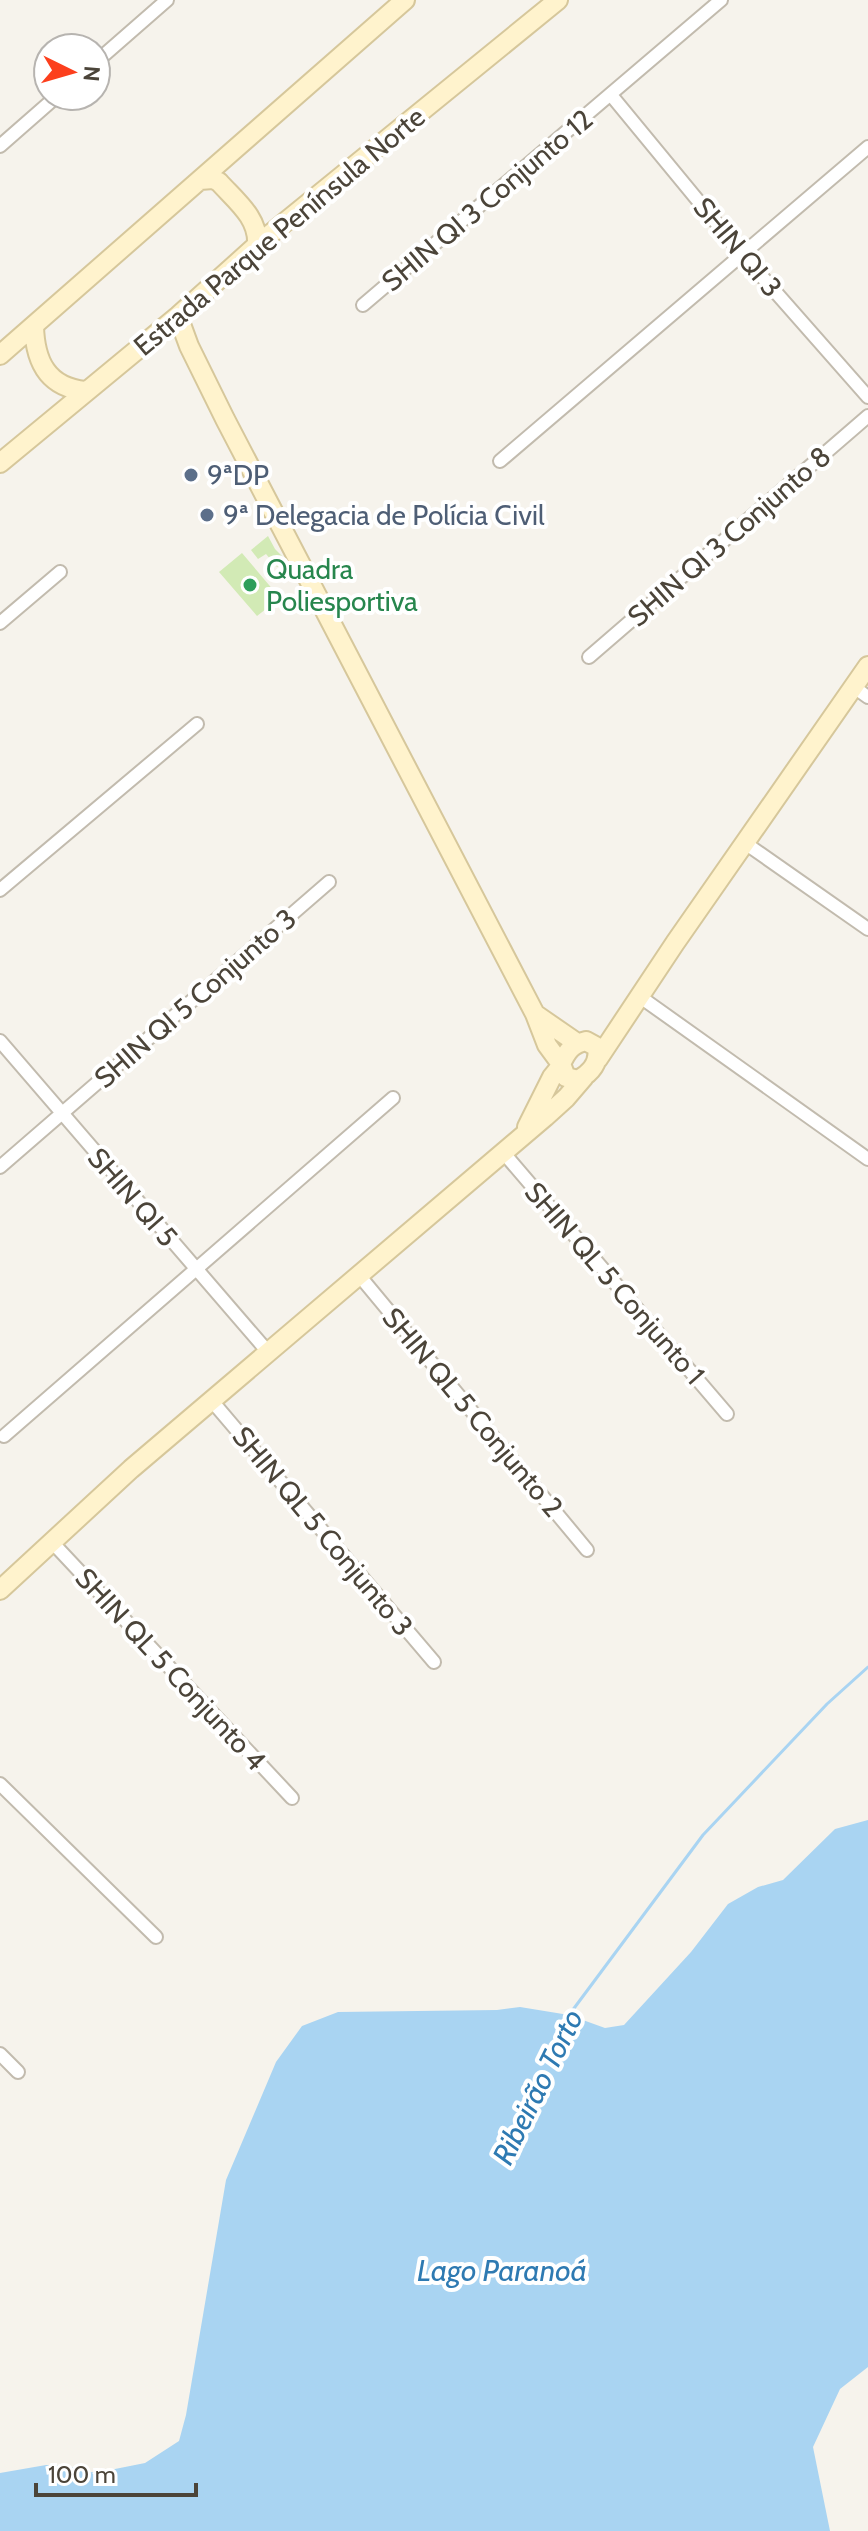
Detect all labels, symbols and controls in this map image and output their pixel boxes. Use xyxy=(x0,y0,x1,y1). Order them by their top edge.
north arrow xyxy=(32,32,112,112)
text: N xyxy=(77,65,106,83)
street label: Estrada Parque Península Norte xyxy=(127,99,431,363)
street label: SHIN QI 3 Conjunto 12 xyxy=(375,102,599,298)
street label: SHIN QI 3 xyxy=(687,190,789,304)
street label: SHIN QI 3 Conjunto 8 xyxy=(621,439,837,633)
place label: 9ªDP xyxy=(207,458,269,492)
marker: 9ªDP xyxy=(182,466,200,484)
place label: 9ª Delegacia de Polícia Civil xyxy=(223,498,545,532)
marker: 9ª Delegacia de Polícia Civil xyxy=(198,506,216,524)
place label: Quadra Poliesportiva xyxy=(266,552,418,618)
marker: Quadra Poliesportiva xyxy=(241,576,259,594)
street label: SHIN QI 5 Conjunto 3 xyxy=(87,901,303,1095)
street label: SHIN QI 5 xyxy=(81,1141,185,1253)
street label: SHIN QL 5 Conjunto 1 xyxy=(518,1175,712,1391)
street label: SHIN QL 5 Conjunto 2 xyxy=(376,1301,570,1523)
street label: SHIN QL 5 Conjunto 3 xyxy=(226,1419,420,1643)
street label: SHIN QL 5 Conjunto 4 xyxy=(69,1561,273,1777)
water label: Ribeirão Torto xyxy=(484,2003,591,2170)
water label: Lago Paranoá xyxy=(417,2252,587,2289)
scale bar xyxy=(36,2447,196,2497)
text: 100 m xyxy=(48,2460,116,2489)

